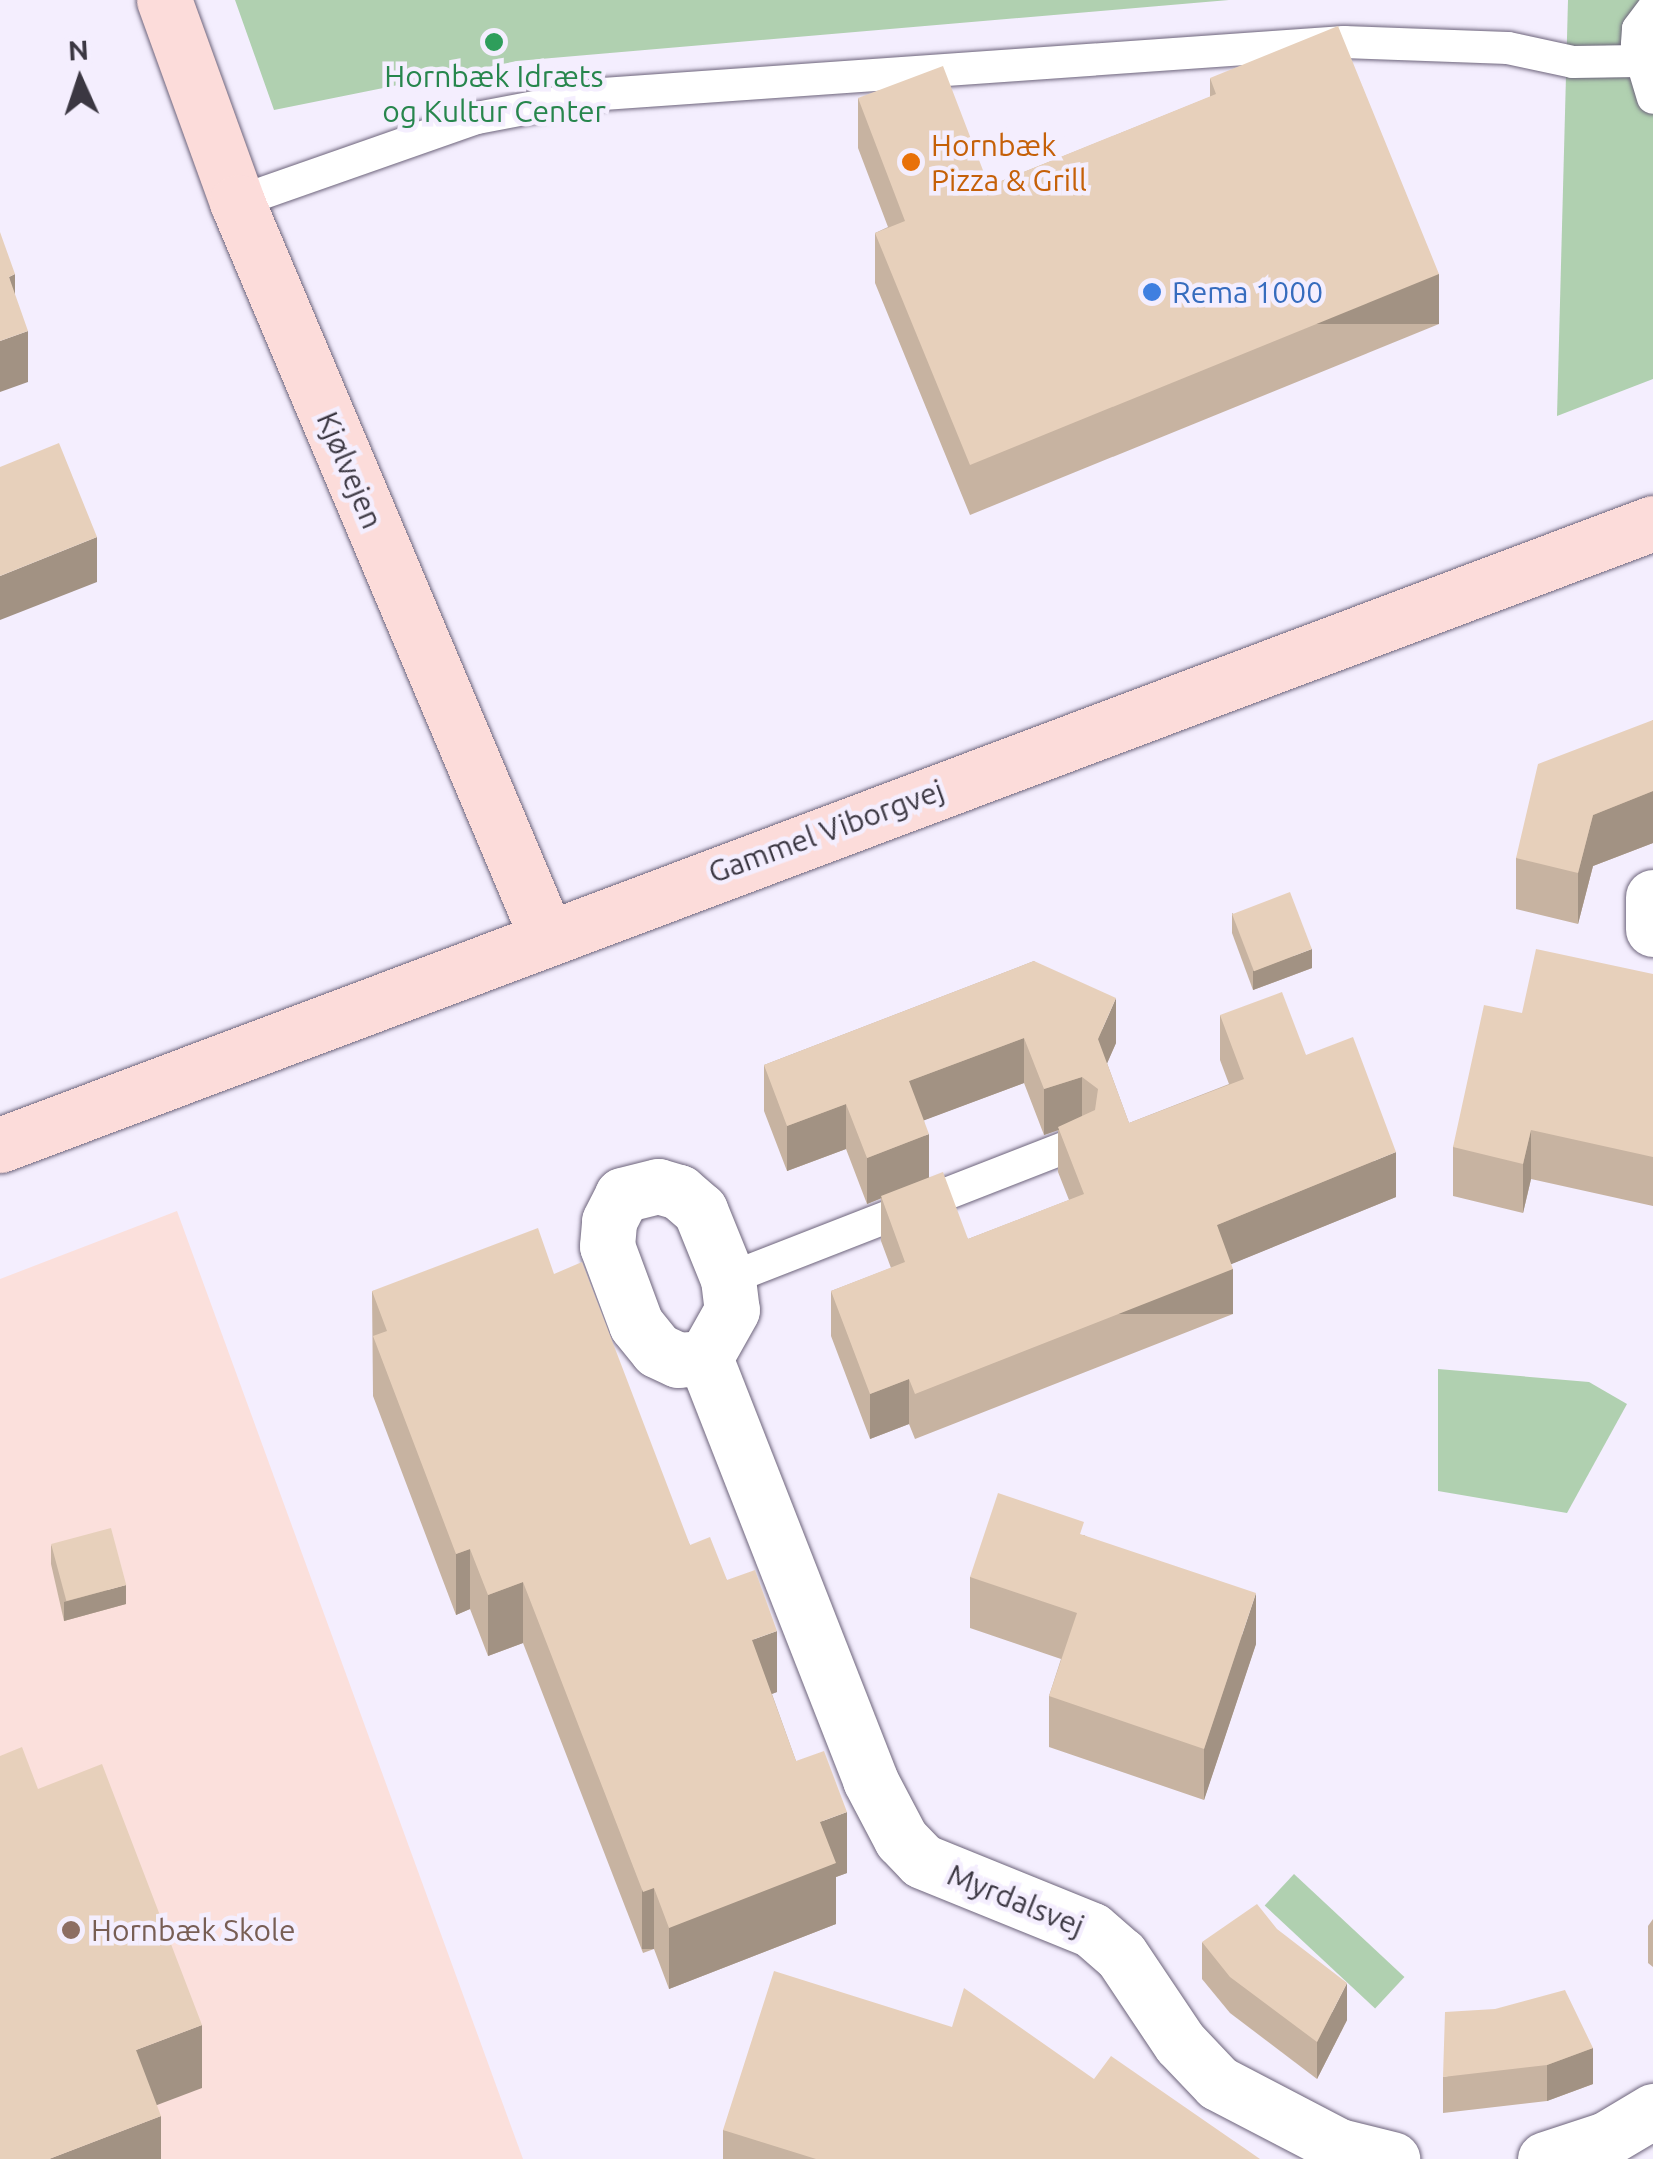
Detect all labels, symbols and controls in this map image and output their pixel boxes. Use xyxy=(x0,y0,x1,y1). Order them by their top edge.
north arrow xyxy=(30,30,130,130)
marker: Hornbæk Idræts og Kultur Center xyxy=(483,31,505,53)
text: N xyxy=(67,34,90,66)
place label: Hornbæk Idræts og Kultur Center xyxy=(382,58,606,128)
place label: Hornbæk Pizza & Grill xyxy=(931,127,1087,198)
marker: Hornbæk Pizza & Grill xyxy=(900,151,922,173)
place label: Rema 1000 xyxy=(1172,274,1323,310)
marker: Rema 1000 xyxy=(1141,281,1163,303)
street label: Kjølvejen xyxy=(309,406,391,534)
street label: Gammel Viborgvej xyxy=(703,772,949,890)
street label: Myrdalsvej xyxy=(942,1856,1090,1944)
place label: Hornbæk Skole xyxy=(91,1912,295,1948)
marker: Hornbæk Skole xyxy=(60,1919,82,1941)

